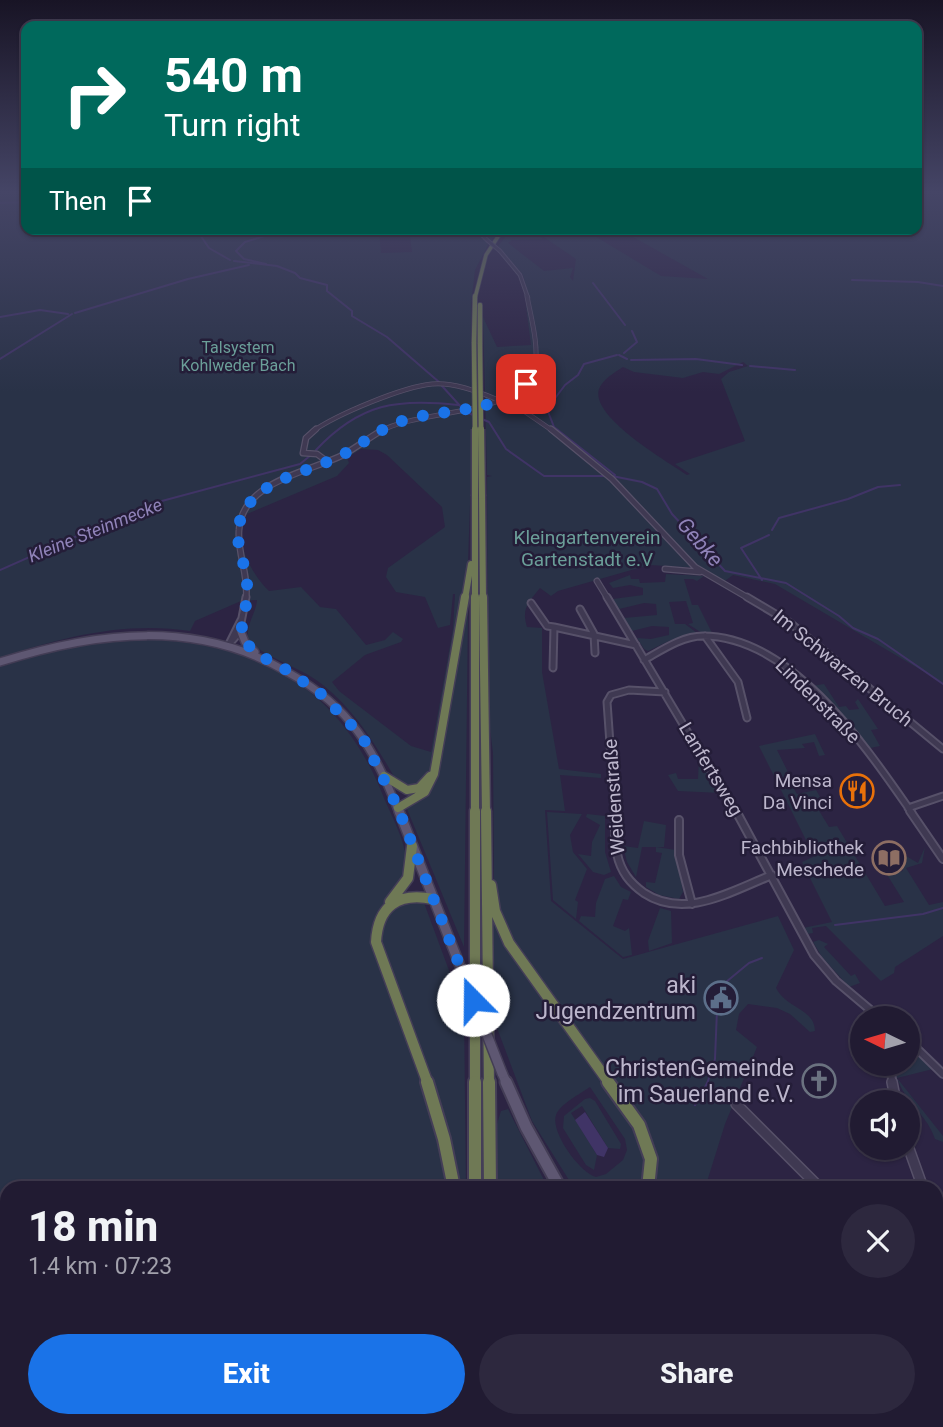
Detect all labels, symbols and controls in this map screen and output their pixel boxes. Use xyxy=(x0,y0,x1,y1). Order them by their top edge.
text: 540 m xyxy=(164,47,303,104)
icon: right xyxy=(49,49,140,140)
text: Turn right xyxy=(164,106,300,144)
icon: arrive xyxy=(121,182,159,220)
text: Then xyxy=(49,186,107,216)
park label: Talsystem Kohlweder Bach xyxy=(181,338,295,375)
pin xyxy=(496,354,556,414)
icon: arrive xyxy=(507,365,545,403)
water label: Kleine Steinmecke xyxy=(25,494,165,566)
water label: Gebke xyxy=(672,513,728,572)
park label: Kleingartenverein Gartenstadt e.V xyxy=(513,526,661,571)
street label: Im Schwarzen Bruch xyxy=(769,605,917,731)
street label: Lindenstraße xyxy=(771,654,865,748)
street label: Lanfertsweg xyxy=(674,718,748,820)
street label: Weidenstraße xyxy=(598,738,630,856)
place label: Mensa Da Vinci xyxy=(763,769,832,814)
restaurant icon: Mensa Da Vinci xyxy=(838,772,876,810)
place label: Fachbibliothek Meschede xyxy=(741,836,864,881)
library icon: Fachbibliothek Meschede xyxy=(870,839,908,877)
position arrow xyxy=(436,963,510,1037)
place label: aki Jugendzentrum xyxy=(536,972,696,1025)
public building icon: aki Jugendzentrum xyxy=(702,979,740,1017)
north arrow xyxy=(850,1006,920,1076)
map controls xyxy=(850,1006,920,1160)
place label: ChristenGemeinde im Sauerland e.V. xyxy=(605,1055,794,1108)
church icon: ChristenGemeinde im Sauerland e.V. xyxy=(800,1062,838,1100)
button: sound xyxy=(850,1090,920,1160)
text: 18 min xyxy=(28,1202,158,1251)
button: close xyxy=(841,1204,915,1278)
text: 1.4 km · 07:23 xyxy=(28,1253,172,1280)
button: Exit xyxy=(28,1334,465,1414)
button: Share xyxy=(479,1334,915,1414)

